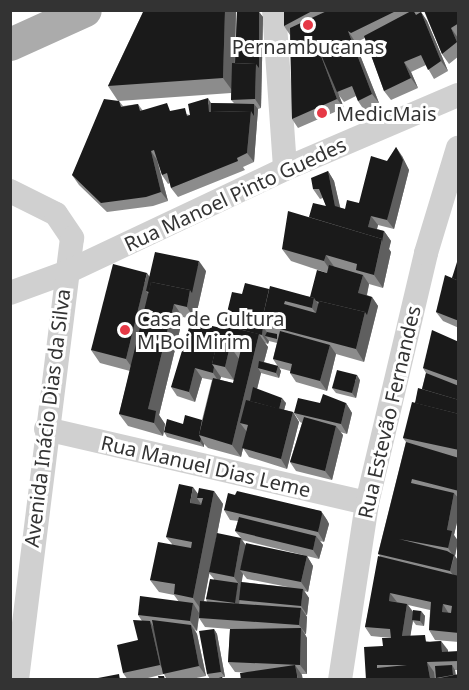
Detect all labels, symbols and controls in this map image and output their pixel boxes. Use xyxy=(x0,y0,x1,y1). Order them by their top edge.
marker: Pernambucanas xyxy=(301,18,315,32)
place label: Pernambucanas xyxy=(232,34,384,58)
place label: MedicMais xyxy=(336,101,437,125)
marker: MedicMais xyxy=(313,104,331,122)
street label: Rua Manoel Pinto Guedes xyxy=(120,132,350,256)
street label: Avenida Inácio Dias da Silva xyxy=(19,287,75,549)
street label: Rua Estevão Fernandes xyxy=(353,303,425,521)
place label: Casa de Cultura M'Boi Mirim xyxy=(137,306,284,353)
marker: Casa de Cultura M'Boi Mirim xyxy=(118,323,132,337)
street label: Rua Manuel Dias Leme xyxy=(99,430,313,502)

